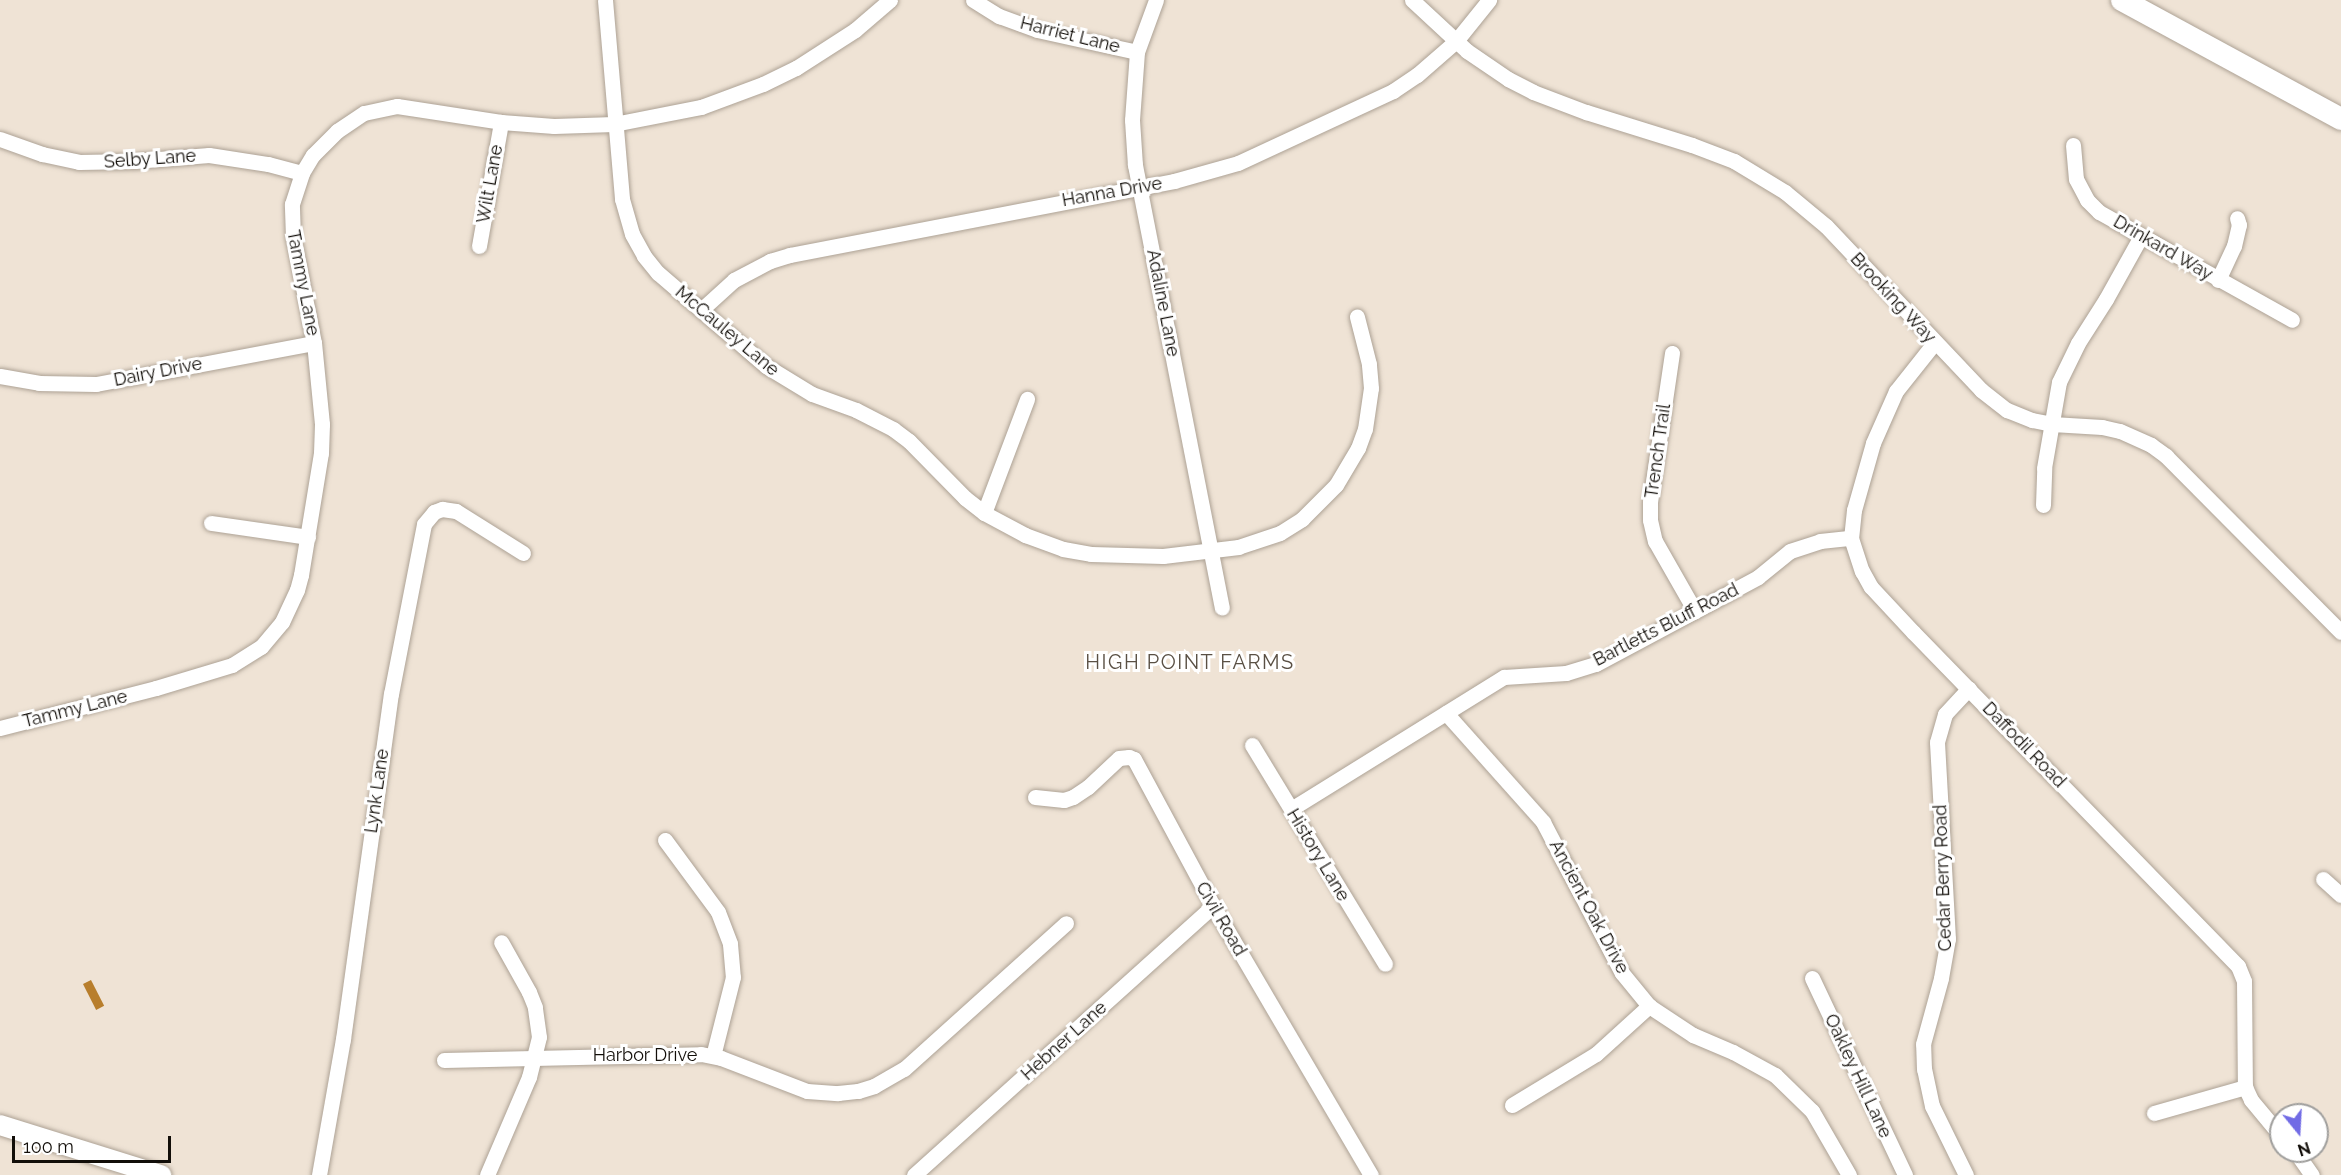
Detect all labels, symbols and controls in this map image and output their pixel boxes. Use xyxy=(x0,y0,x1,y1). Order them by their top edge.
street label: Harriet Lane xyxy=(1018,12,1122,58)
street label: Wilt Lane xyxy=(472,143,508,225)
street label: Selby Lane xyxy=(103,145,197,173)
street label: Hanna Drive xyxy=(1060,173,1164,211)
street label: Drinkard Way xyxy=(2109,211,2217,285)
street label: Tammy Lane xyxy=(282,228,324,338)
street label: Adaline Lane xyxy=(1142,248,1184,358)
street label: Brooking Way xyxy=(1845,248,1941,348)
street label: McCauley Lane xyxy=(671,281,783,381)
street label: Dairy Drive xyxy=(112,353,204,391)
street label: Trench Trail xyxy=(1641,402,1675,500)
street label: Bartletts Bluff Road xyxy=(1590,579,1742,671)
district label: HIGH POINT FARMS xyxy=(1085,650,1295,674)
street label: Tammy Lane xyxy=(20,686,130,732)
street label: Daffodil Road xyxy=(1978,697,2070,793)
street label: Lynk Lane xyxy=(360,748,394,834)
street label: Cedar Berry Road xyxy=(1930,804,1956,952)
street label: History Lane xyxy=(1282,805,1354,905)
street label: Ancient Oak Drive xyxy=(1545,836,1633,978)
street label: Civil Road xyxy=(1191,878,1251,960)
street label: Hebner Lane xyxy=(1017,997,1111,1085)
street label: Oakley Hill Lane xyxy=(1820,1010,1896,1142)
street label: Harbor Drive xyxy=(593,1044,697,1066)
north arrow xyxy=(2269,1103,2329,1163)
scale bar xyxy=(15,1124,174,1162)
text: 100 m xyxy=(23,1136,74,1157)
text: N xyxy=(2295,1138,2313,1160)

